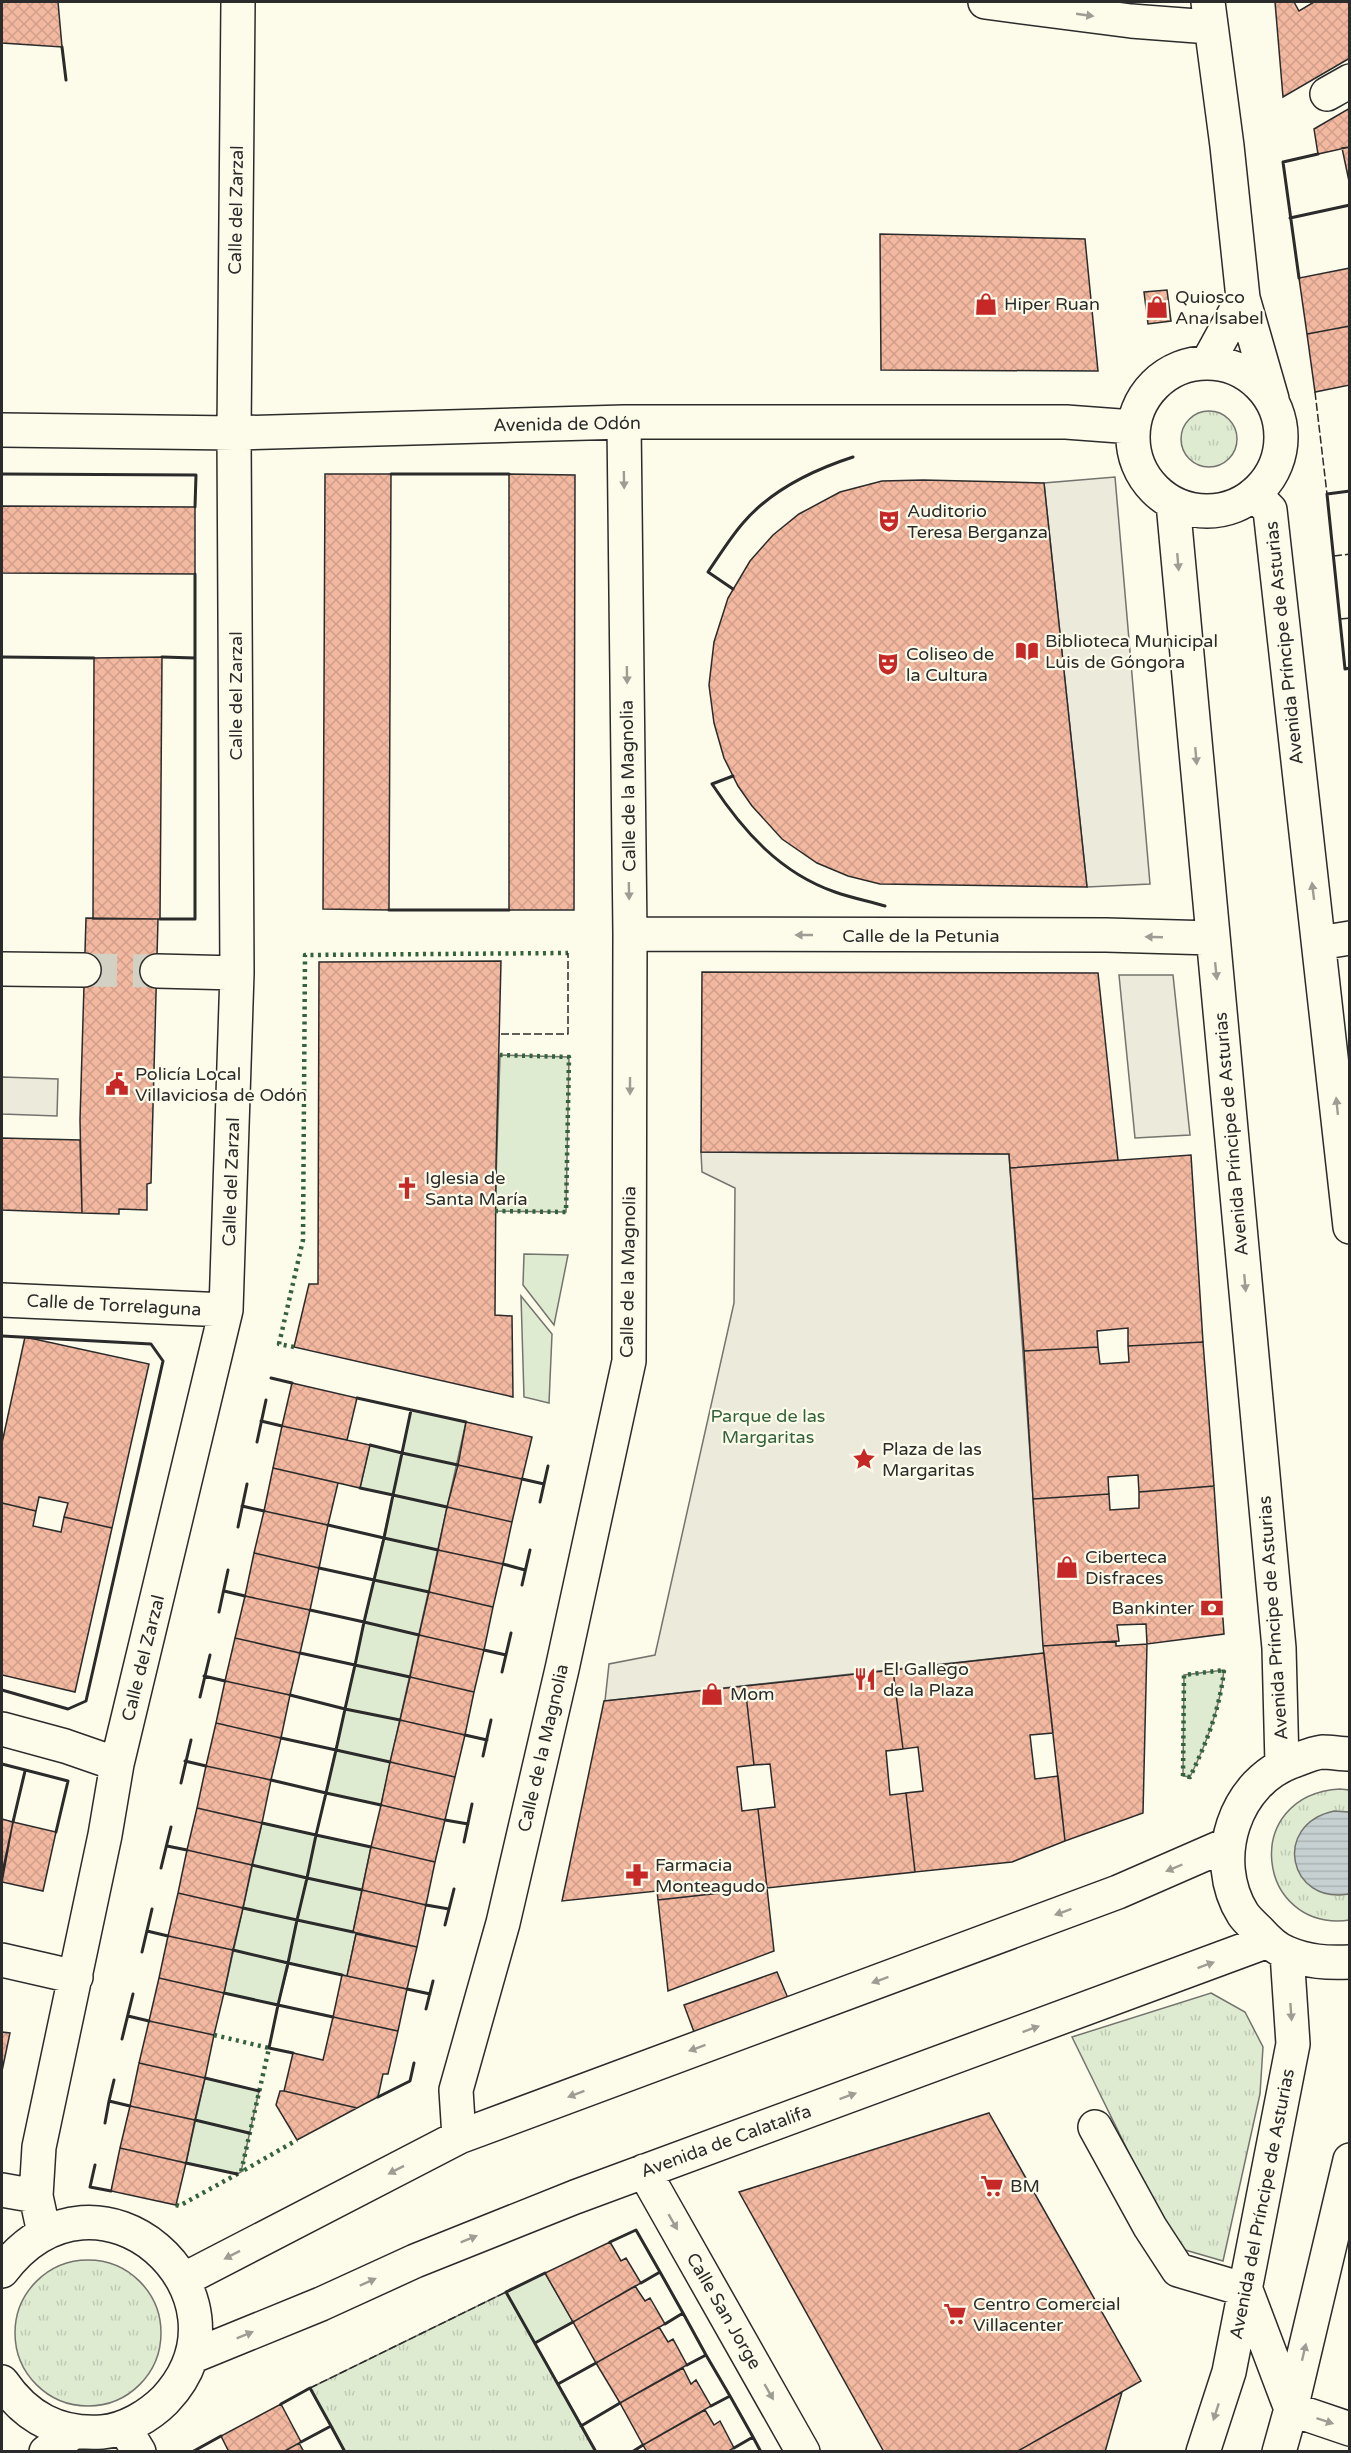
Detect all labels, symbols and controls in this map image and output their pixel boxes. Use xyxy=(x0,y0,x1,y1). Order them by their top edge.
one-way arrow xyxy=(1075,11,1094,20)
street label: Calle del Zarzal xyxy=(224,145,248,275)
place label: Quiosco Ana Isabel xyxy=(1175,286,1264,329)
shop icon: Hiper Ruan xyxy=(973,291,999,317)
place label: Hiper Ruan xyxy=(1004,293,1100,315)
shop icon: Quiosco Ana Isabel xyxy=(1144,294,1170,320)
street label: Avenida de Odón xyxy=(493,412,641,436)
one-way arrow xyxy=(619,471,629,490)
place label: Auditorio Teresa Berganza xyxy=(907,500,1048,543)
theatre icon: Auditorio Teresa Berganza xyxy=(876,508,902,534)
street label: Avenida Príncipe de Asturias xyxy=(1260,520,1308,766)
one-way arrow xyxy=(1173,552,1183,571)
place label: Biblioteca Municipal Luis de Góngora xyxy=(1045,630,1218,673)
street label: Calle del Zarzal xyxy=(225,631,247,761)
library icon: Biblioteca Municipal Luis de Góngora xyxy=(1014,638,1040,664)
place label: Coliseo de la Cultura xyxy=(906,643,994,686)
theatre icon: Coliseo de la Cultura xyxy=(875,651,901,677)
one-way arrow xyxy=(622,666,632,685)
street label: Calle de la Magnolia xyxy=(616,700,640,872)
one-way arrow xyxy=(1191,746,1201,765)
one-way arrow xyxy=(625,882,634,901)
one-way arrow xyxy=(1308,882,1317,901)
street label: Calle de la Petunia xyxy=(842,925,1000,947)
one-way arrow xyxy=(794,930,813,940)
one-way arrow xyxy=(1145,932,1164,941)
one-way arrow xyxy=(1211,961,1221,980)
street label: Avenida Príncipe de Asturias xyxy=(1209,1011,1253,1257)
place label: Policía Local Villaviciosa de Odón xyxy=(135,1063,307,1106)
public building icon: Policía Local Villaviciosa de Odón xyxy=(104,1071,130,1097)
one-way arrow xyxy=(625,1077,634,1096)
one-way arrow xyxy=(1332,1097,1342,1116)
street label: Calle del Zarzal xyxy=(218,1117,244,1247)
place label: Iglesia de Santa María xyxy=(425,1167,528,1210)
church icon: Iglesia de Santa María xyxy=(394,1175,420,1201)
street label: Calle de la Magnolia xyxy=(616,1186,640,1358)
one-way arrow xyxy=(1240,1274,1250,1293)
street label: Calle de Torrelaguna xyxy=(26,1289,202,1321)
park label: Parque de las Margaritas xyxy=(710,1405,826,1448)
place label: Plaza de las Margaritas xyxy=(882,1438,982,1481)
place icon: Plaza de las Margaritas xyxy=(851,1446,877,1472)
street label: Avenida Príncipe de Asturias xyxy=(1253,1495,1293,1741)
place label: Ciberteca Disfraces xyxy=(1085,1546,1167,1589)
shop icon: Ciberteca Disfraces xyxy=(1054,1554,1080,1580)
street label: Calle del Zarzal xyxy=(117,1593,169,1723)
bank icon: Bankinter xyxy=(1199,1595,1225,1621)
place label: Bankinter xyxy=(1112,1597,1194,1619)
place label: El Gallego de la Plaza xyxy=(883,1658,974,1701)
street label: Calle de la Magnolia xyxy=(513,1662,573,1834)
restaurant icon: El Gallego de la Plaza xyxy=(852,1666,878,1692)
shop icon: Mom xyxy=(699,1681,725,1707)
place label: Mom xyxy=(730,1683,775,1705)
place label: Farmacia Monteagudo xyxy=(655,1854,766,1897)
pharmacy icon: Farmacia Monteagudo xyxy=(624,1862,650,1888)
one-way arrow xyxy=(1166,1863,1183,1872)
one-way arrow xyxy=(1054,1908,1072,1918)
one-way arrow xyxy=(1197,1960,1215,1970)
one-way arrow xyxy=(871,1976,889,1985)
one-way arrow xyxy=(1286,2002,1296,2021)
one-way arrow xyxy=(1022,2024,1040,2033)
one-way arrow xyxy=(688,2043,706,2053)
street label: Avenida del Príncipe de Asturias xyxy=(1225,2067,1299,2341)
one-way arrow xyxy=(567,2090,585,2099)
one-way arrow xyxy=(839,2091,857,2101)
street label: Avenida de Calatalifa xyxy=(638,2100,814,2182)
one-way arrow xyxy=(388,2165,405,2174)
supermarket icon: BM xyxy=(979,2173,1005,2199)
place label: BM xyxy=(1010,2175,1040,2197)
one-way arrow xyxy=(668,2214,678,2231)
one-way arrow xyxy=(460,2234,478,2243)
street label: Calle San Jorge xyxy=(682,2249,766,2373)
one-way arrow xyxy=(224,2250,241,2260)
one-way arrow xyxy=(359,2278,376,2287)
place label: Centro Comercial Villacenter xyxy=(973,2293,1120,2336)
supermarket icon: Centro Comercial Villacenter xyxy=(942,2301,968,2327)
one-way arrow xyxy=(236,2330,254,2339)
one-way arrow xyxy=(1300,2343,1310,2362)
one-way arrow xyxy=(764,2384,774,2401)
one-way arrow xyxy=(1210,2403,1220,2421)
one-way arrow xyxy=(1316,2416,1334,2426)

